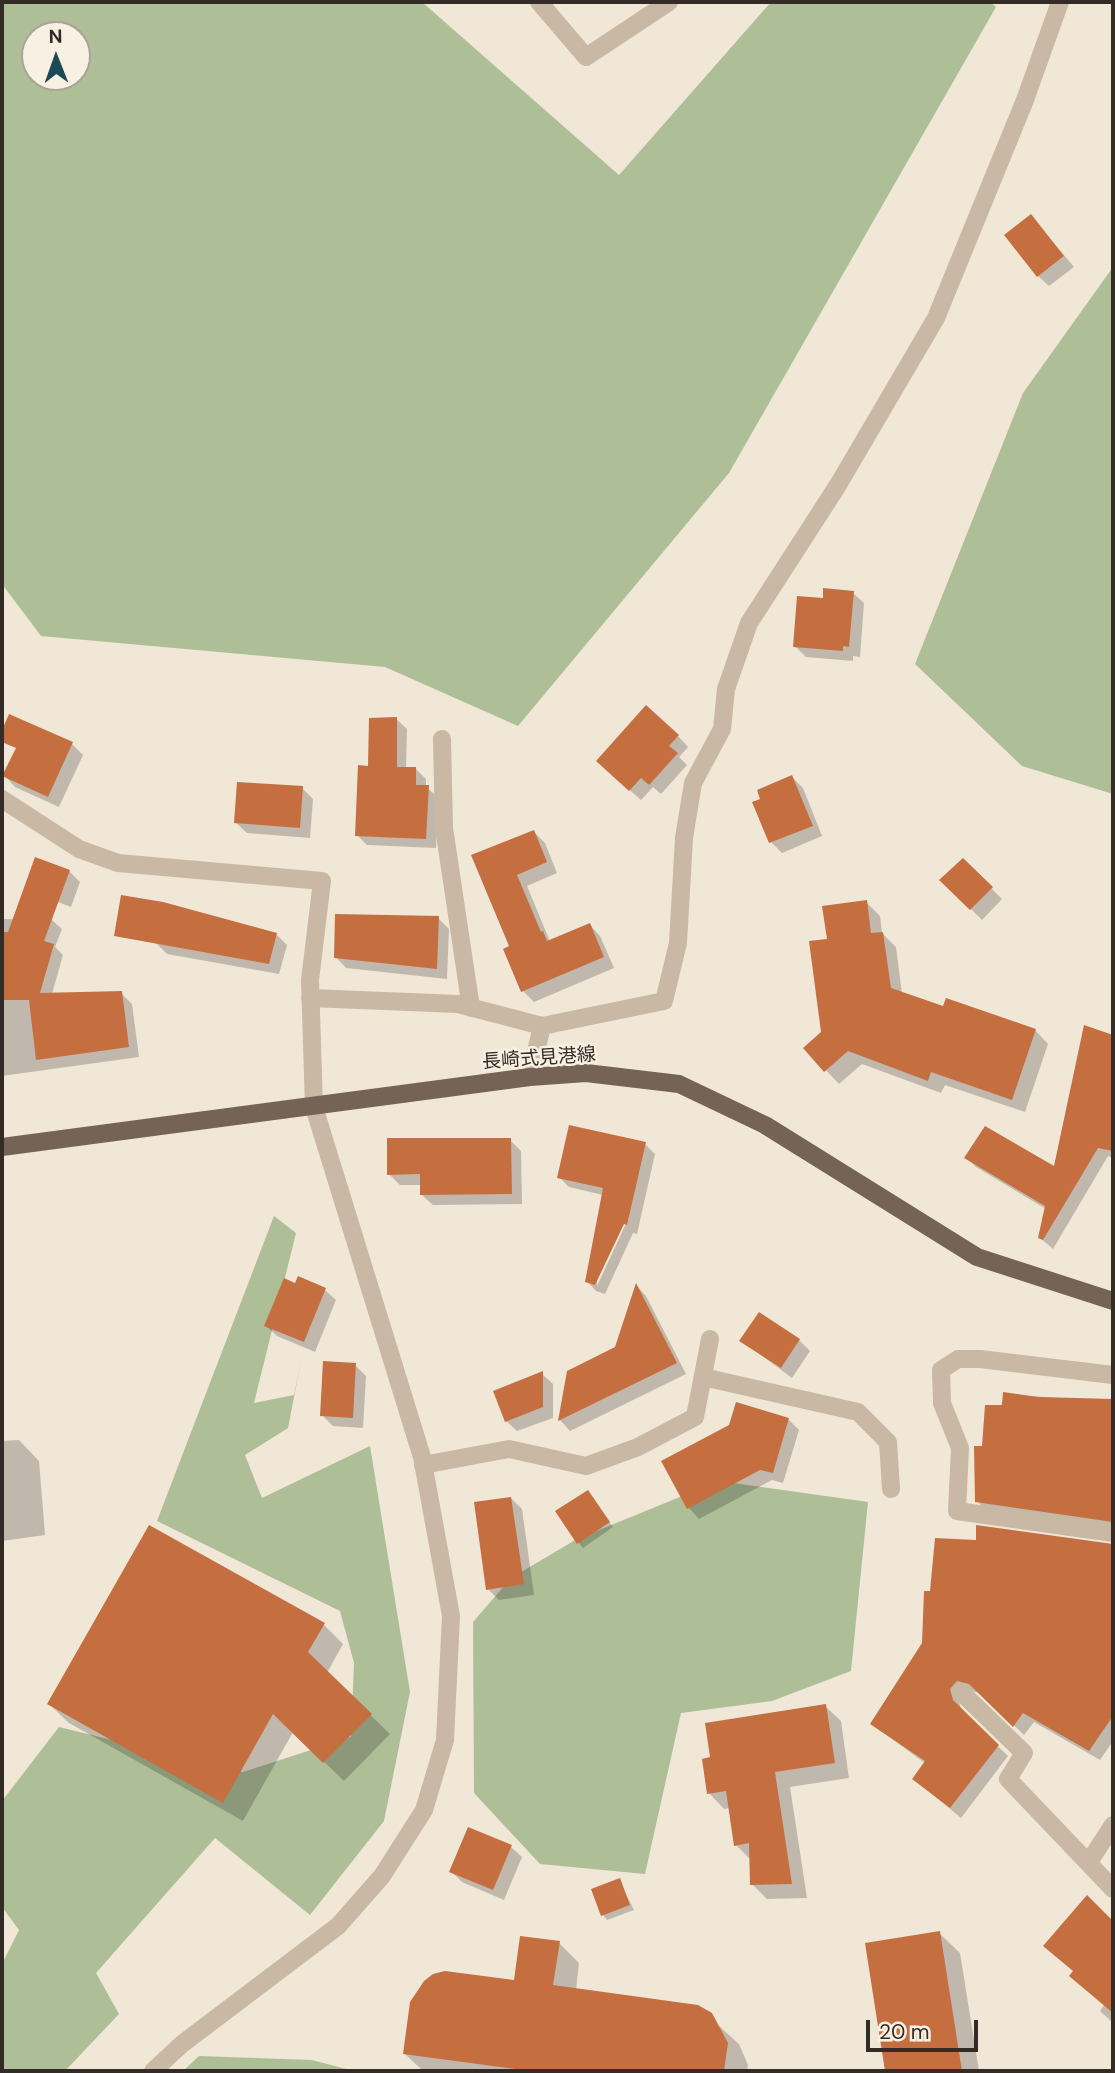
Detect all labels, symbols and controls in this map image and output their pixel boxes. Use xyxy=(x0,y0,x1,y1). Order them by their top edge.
north arrow xyxy=(21,21,91,91)
text: N xyxy=(49,24,63,49)
street label: 長崎式見港線 xyxy=(481,1044,597,1074)
scale bar xyxy=(870,2007,982,2050)
text: 20 m xyxy=(879,2018,930,2046)

